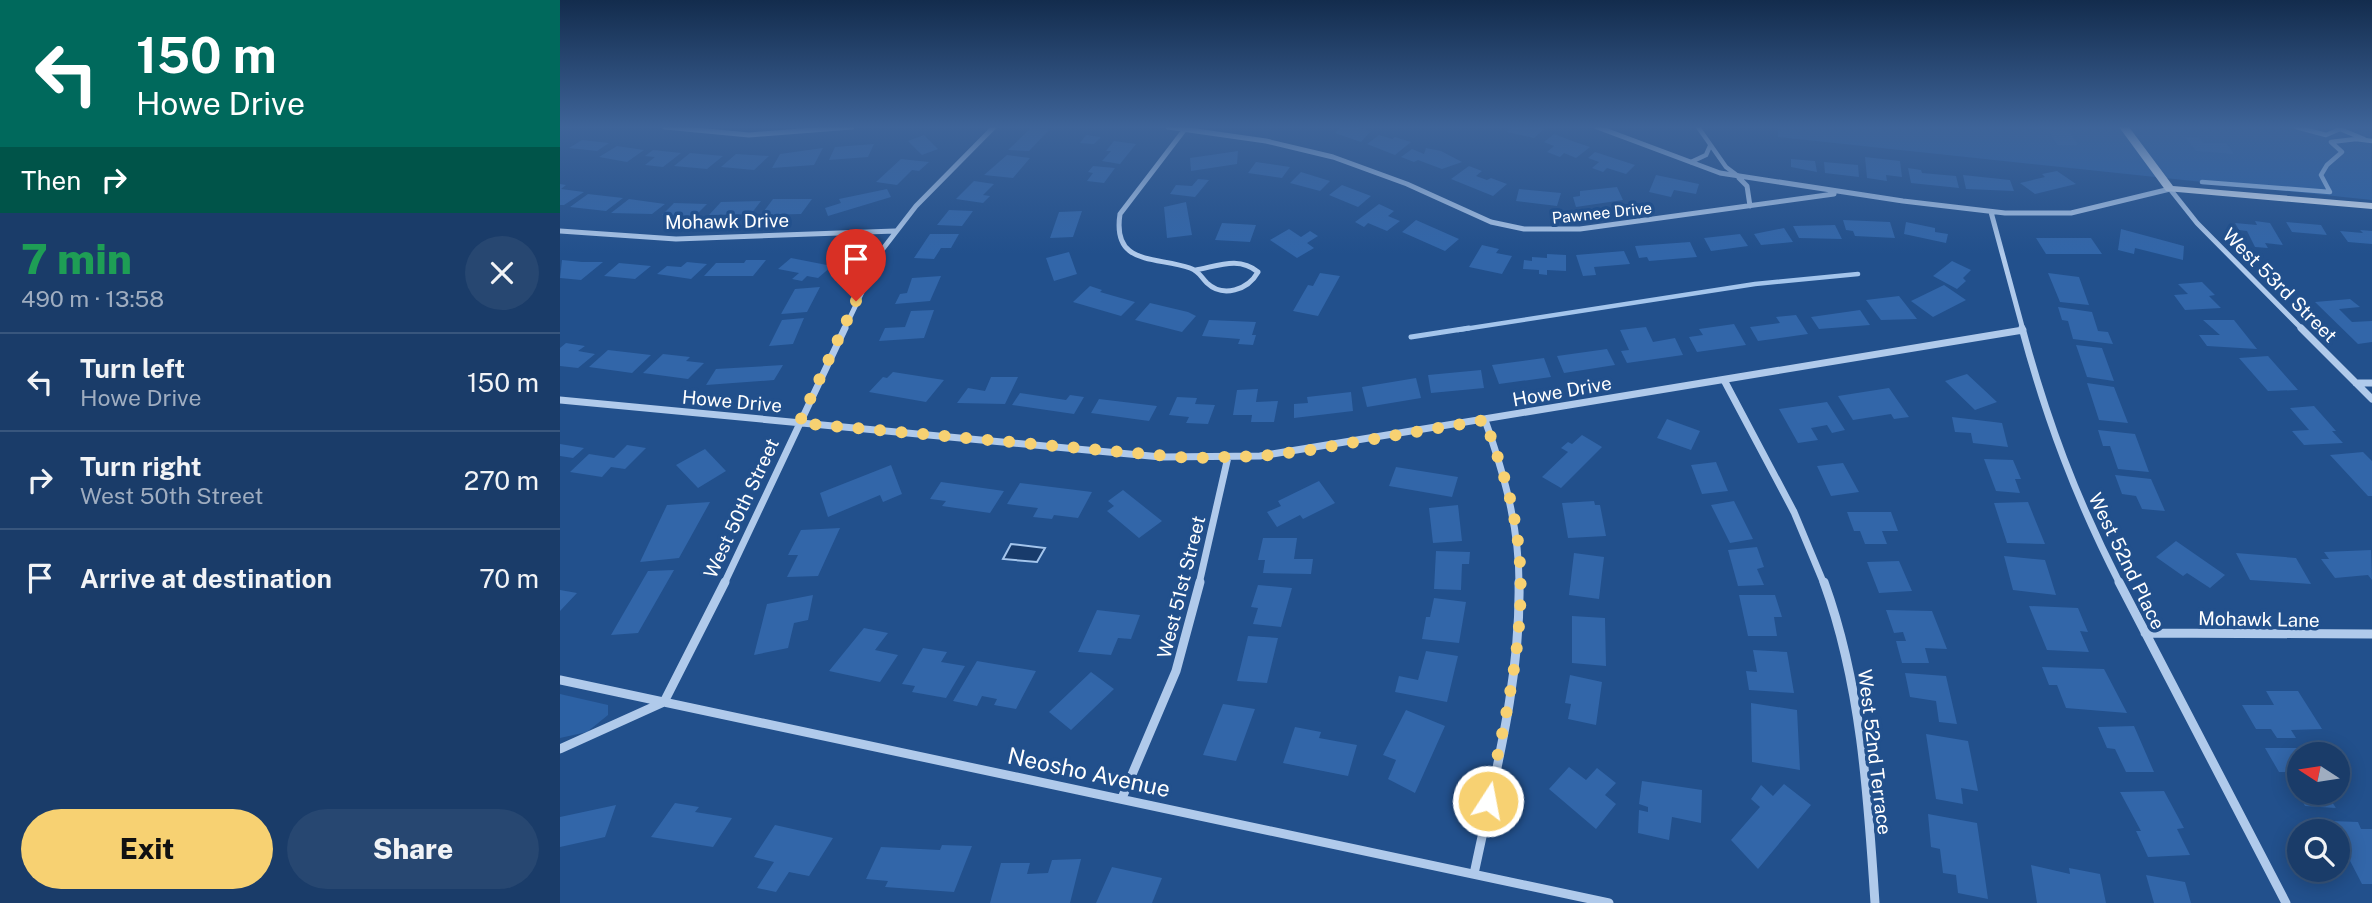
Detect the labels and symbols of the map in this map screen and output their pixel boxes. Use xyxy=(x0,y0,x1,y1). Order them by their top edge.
street label: Pawnee Drive xyxy=(1551,198,1653,228)
street label: Mohawk Drive xyxy=(665,209,789,233)
street label: West 53rd Street xyxy=(2218,223,2342,347)
pin xyxy=(826,229,886,301)
street label: Howe Drive xyxy=(1511,371,1613,411)
street label: Howe Drive xyxy=(681,386,783,416)
street label: West 50th Street xyxy=(699,435,783,581)
street label: West 52nd Place xyxy=(2084,489,2170,633)
street label: West 51st Street xyxy=(1153,513,1209,661)
street label: Mohawk Lane xyxy=(2198,607,2320,631)
street label: West 52nd Terrace xyxy=(1854,668,1896,836)
street label: Neosho Avenue xyxy=(1005,742,1173,802)
north arrow xyxy=(2287,742,2350,805)
position arrow xyxy=(1451,764,1525,838)

